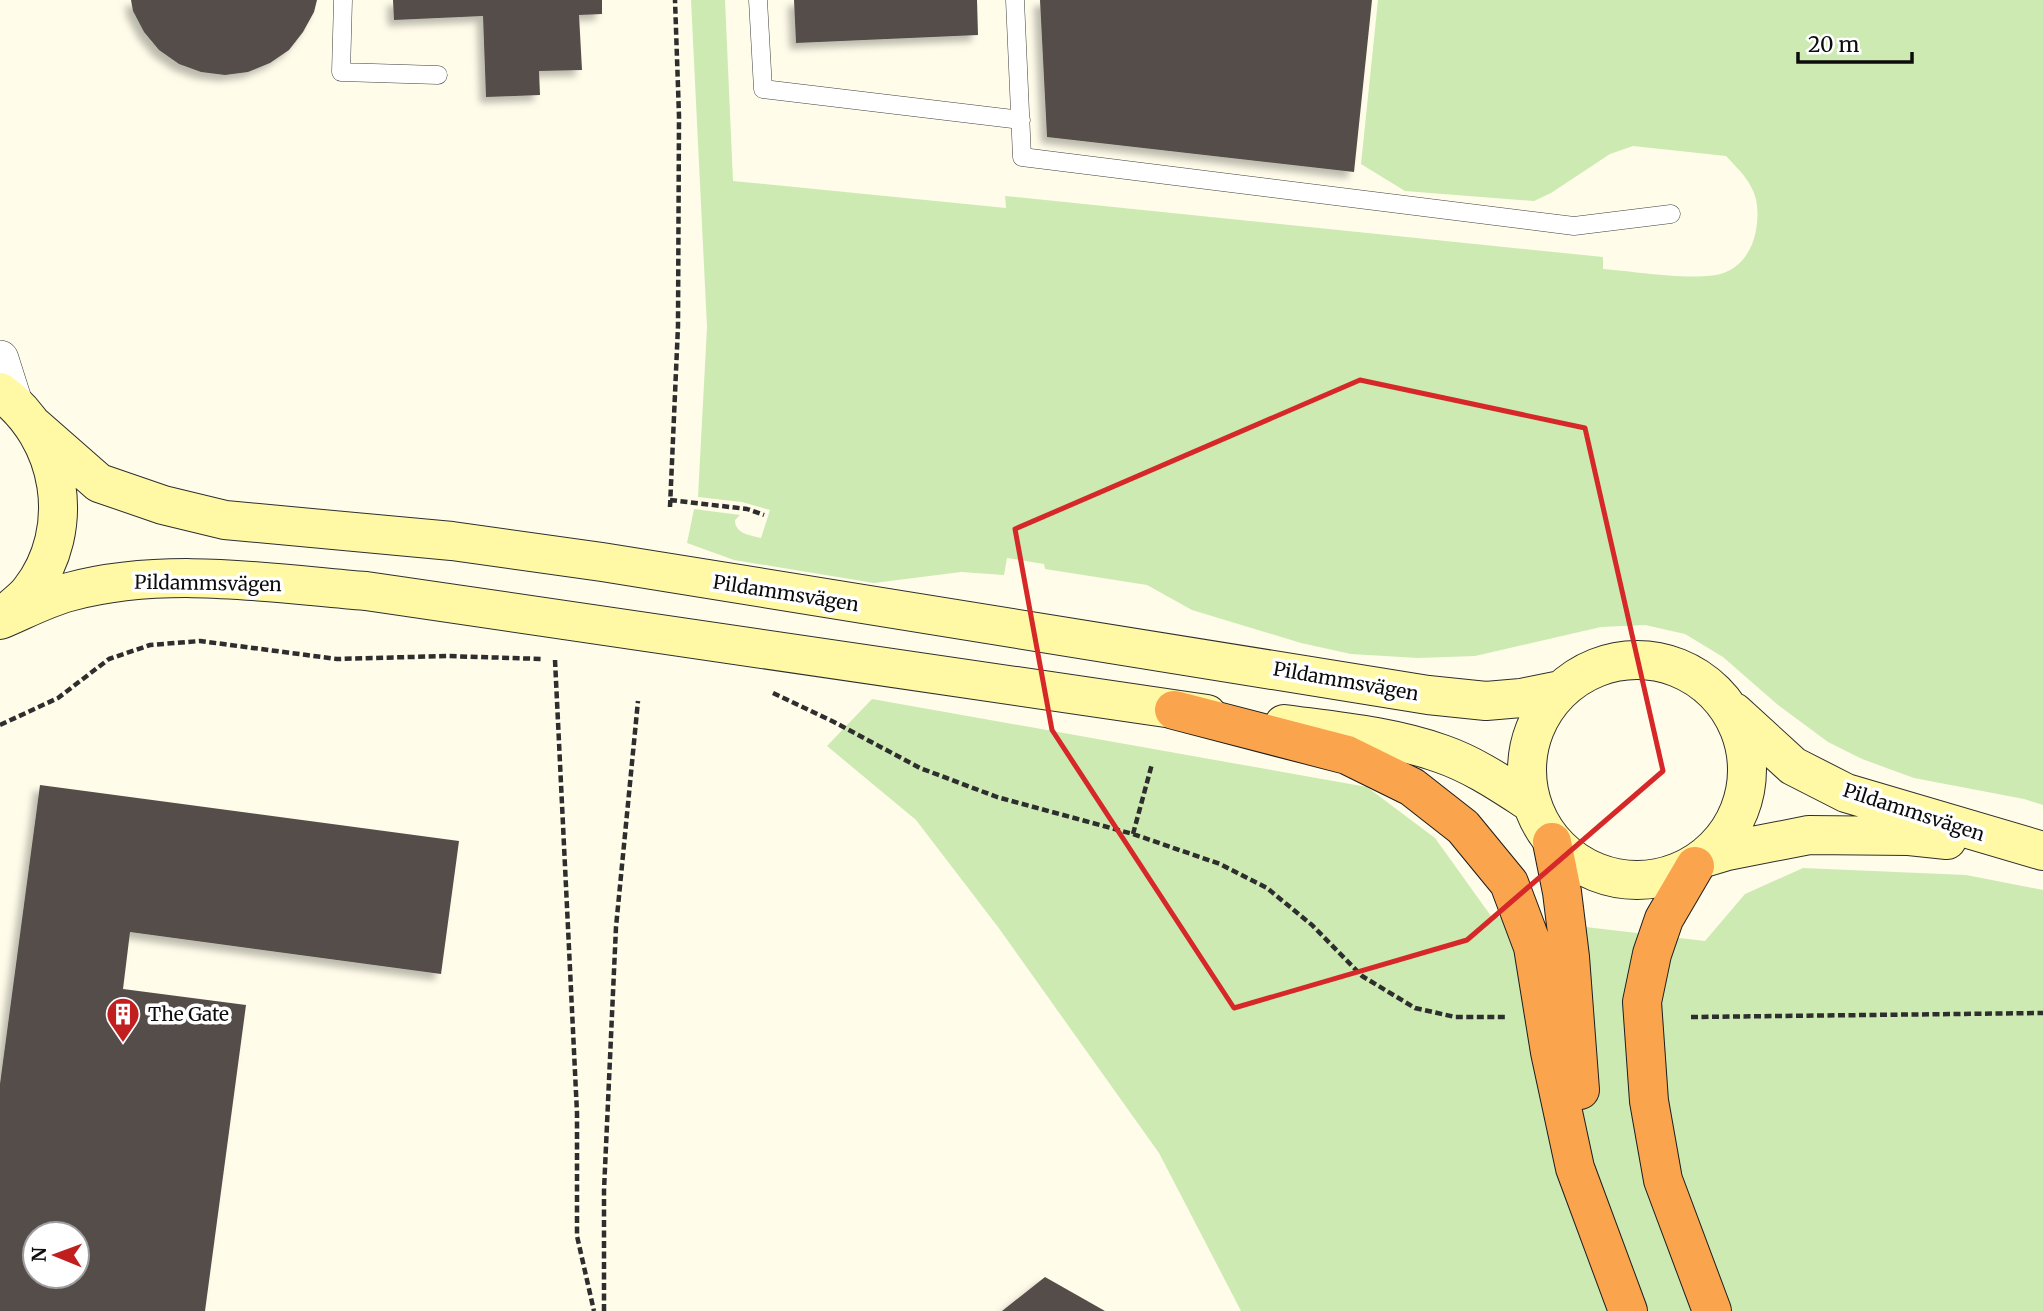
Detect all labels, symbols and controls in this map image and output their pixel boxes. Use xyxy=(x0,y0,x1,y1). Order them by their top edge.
scale bar xyxy=(1798,21,1912,65)
text: 20 m xyxy=(1808,31,1860,58)
street label: Pildammsvägen xyxy=(134,570,282,596)
street label: Pildammsvägen xyxy=(711,570,861,616)
street label: Pildammsvägen xyxy=(1271,656,1421,706)
street label: Pildammsvägen xyxy=(1840,778,1988,846)
building icon: The Gate xyxy=(104,995,142,1044)
place label: The Gate xyxy=(148,1002,229,1026)
north arrow xyxy=(21,1220,91,1290)
text: N xyxy=(27,1247,51,1262)

